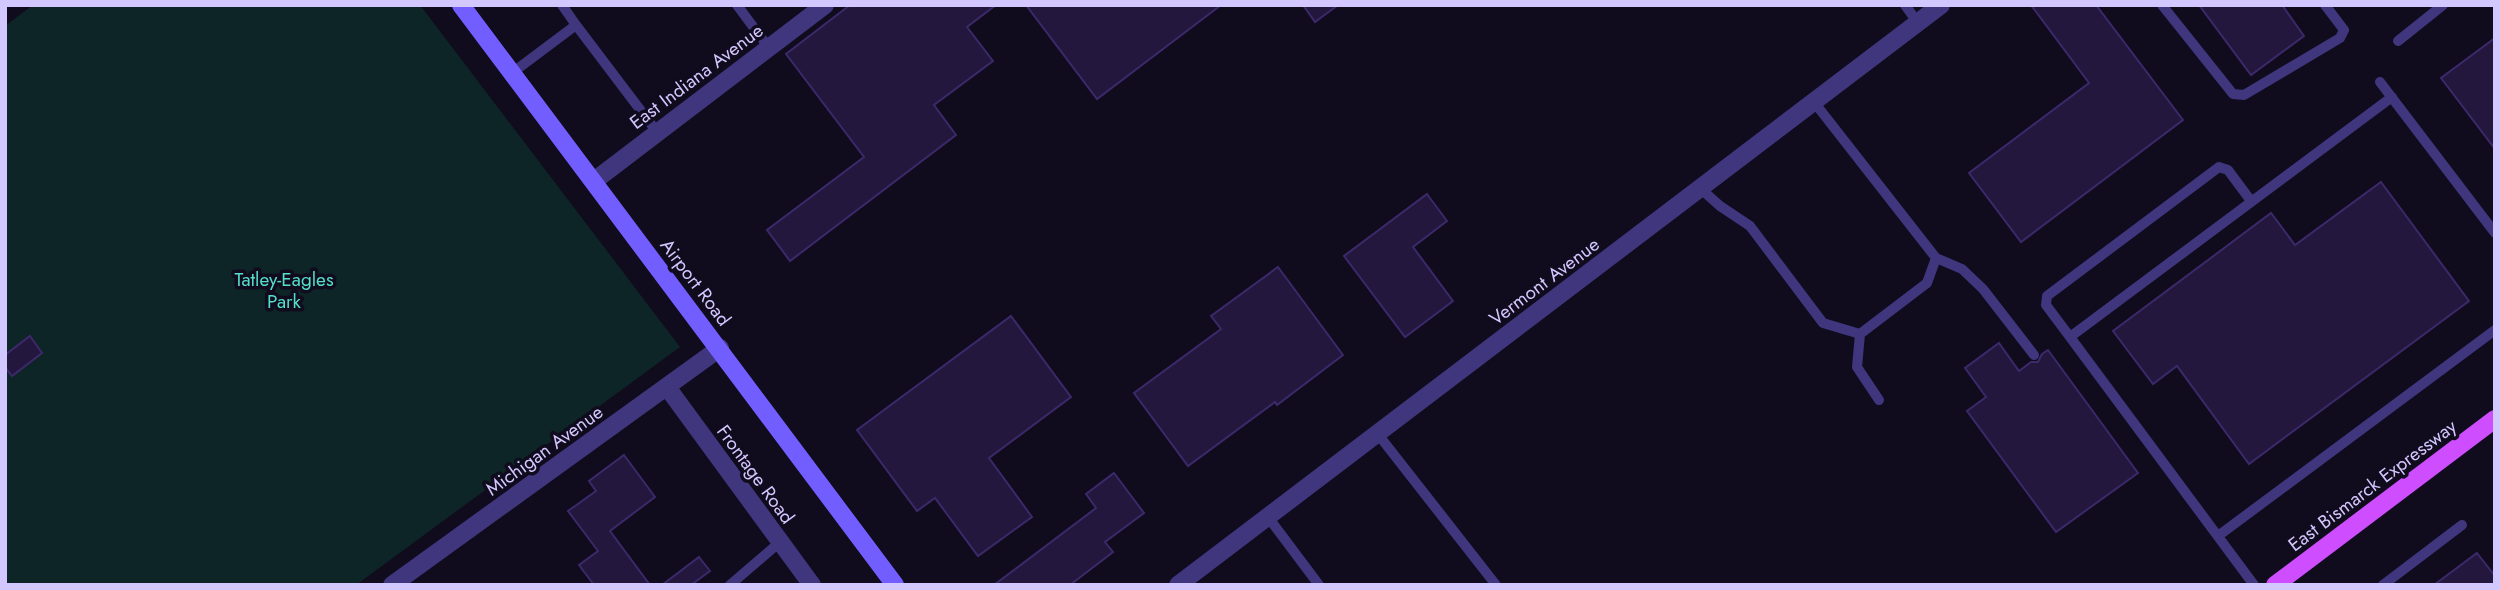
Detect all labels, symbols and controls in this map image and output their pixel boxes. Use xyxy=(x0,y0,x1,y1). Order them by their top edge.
street label: East Indiana Avenue xyxy=(624,17,769,136)
street label: Vermont Avenue xyxy=(1483,231,1605,332)
street label: Airport Road xyxy=(654,233,737,332)
park label: Tatley-Eagles Park xyxy=(234,266,334,315)
street label: Michigan Avenue xyxy=(480,398,609,502)
street label: East Bismarck Expressway xyxy=(2282,413,2463,558)
street label: Frontage Road xyxy=(710,419,801,529)

